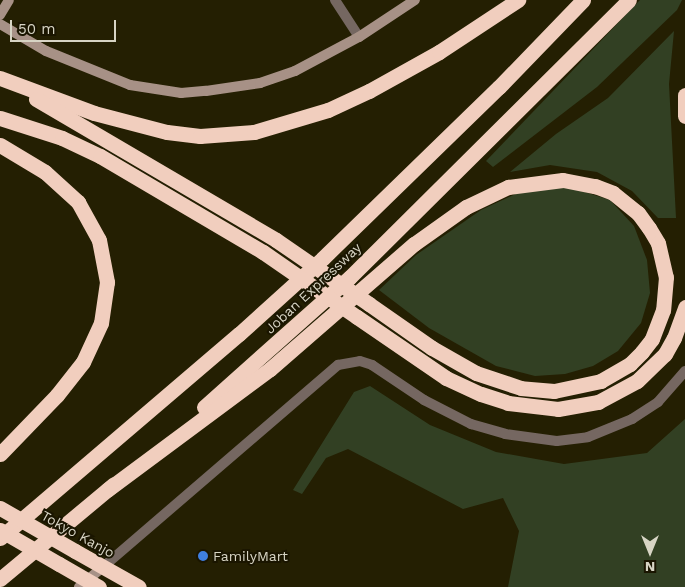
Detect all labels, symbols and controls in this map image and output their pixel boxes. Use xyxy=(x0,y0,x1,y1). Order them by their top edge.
scale bar xyxy=(12,10,119,42)
text: 50 m xyxy=(18,20,55,38)
street label: Joban Expressway xyxy=(261,239,365,337)
street label: Tokyo Kanjo xyxy=(38,507,118,561)
north arrow xyxy=(625,527,675,577)
place label: FamilyMart xyxy=(213,548,288,564)
marker: FamilyMart xyxy=(197,550,209,562)
text: N xyxy=(645,559,655,575)

